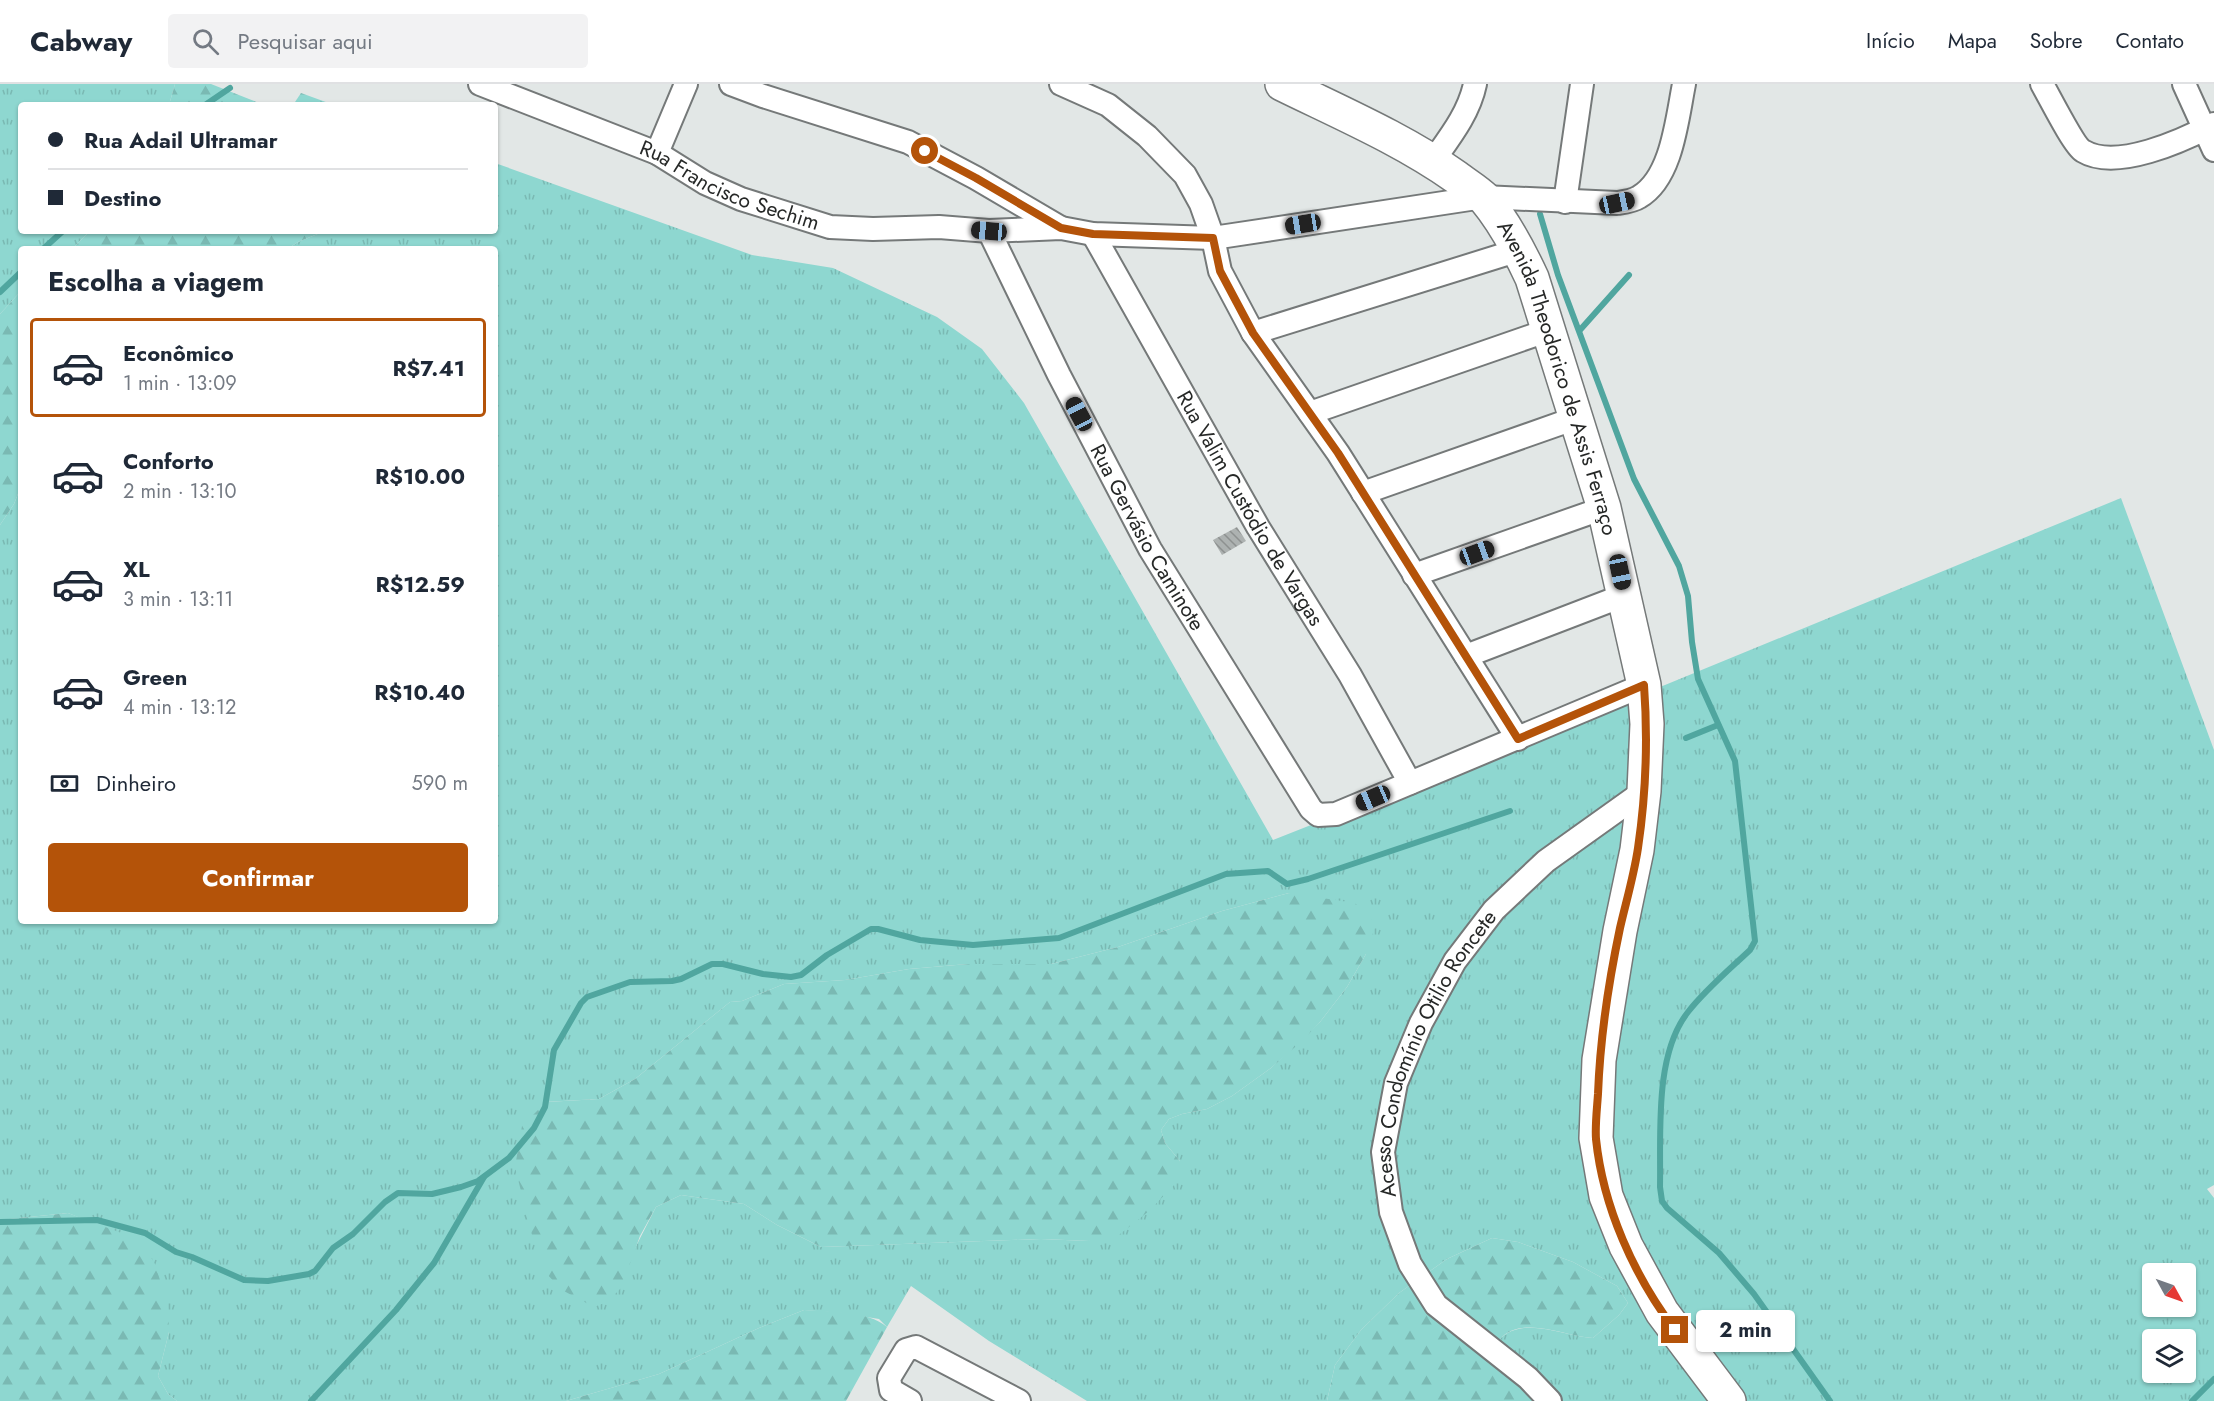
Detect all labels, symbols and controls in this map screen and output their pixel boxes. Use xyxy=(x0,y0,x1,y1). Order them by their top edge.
search box xyxy=(168,14,588,68)
text: Cabway xyxy=(30,21,132,62)
icon: search xyxy=(189,25,222,58)
text: Pesquisar aqui xyxy=(237,25,373,57)
text: Início xyxy=(1866,26,1915,56)
text: Mapa xyxy=(1948,26,1997,56)
text: Sobre xyxy=(2030,26,2082,56)
text: Contato xyxy=(2115,26,2184,56)
text: Rua Adail Ultramar xyxy=(84,124,278,156)
street label: Rua Francisco Sechim xyxy=(635,133,823,238)
route start xyxy=(911,137,938,164)
text: Destino xyxy=(84,182,161,214)
car xyxy=(1598,190,1636,216)
car xyxy=(1284,212,1322,236)
street label: Avenida Theodorico de Assis Ferraço xyxy=(1490,215,1625,538)
car xyxy=(970,220,1008,242)
text: Escolha a viagem xyxy=(48,262,264,301)
text: Econômico xyxy=(123,337,234,369)
icon: car xyxy=(51,341,105,395)
text: R$7.41 xyxy=(392,352,465,384)
text: 1 min · 13:09 xyxy=(123,369,237,398)
street label: Rua Valim Custódio de Vargas xyxy=(1169,385,1331,632)
car xyxy=(1063,394,1095,434)
street label: Rua Gervásio Caminote xyxy=(1083,439,1212,637)
text: Conforto xyxy=(123,445,214,477)
icon: car xyxy=(51,449,105,503)
text: R$10.00 xyxy=(375,460,465,492)
text: 2 min · 13:10 xyxy=(123,477,237,506)
car xyxy=(1457,538,1497,568)
text: XL xyxy=(123,553,150,585)
car xyxy=(1607,553,1633,591)
icon: car xyxy=(51,557,105,611)
text: R$12.59 xyxy=(375,568,465,600)
text: 3 min · 13:11 xyxy=(123,585,233,614)
text: Green xyxy=(123,661,187,693)
icon: car xyxy=(51,665,105,719)
text: R$10.40 xyxy=(374,676,465,708)
text: 4 min · 13:12 xyxy=(123,693,236,722)
icon: cash xyxy=(48,767,81,800)
text: Dinheiro xyxy=(96,767,176,799)
text: 590 m xyxy=(412,769,468,798)
car xyxy=(1353,783,1393,813)
button: Confirmar xyxy=(48,843,468,912)
street label: Acesso Condomínio Otilio Roncete xyxy=(1368,904,1504,1199)
north arrow xyxy=(2142,1263,2196,1317)
map controls xyxy=(2142,1263,2196,1383)
callout: 2 min xyxy=(1696,1309,1795,1351)
route end xyxy=(1661,1316,1688,1343)
text: 2 min xyxy=(1719,1316,1772,1345)
button: layers xyxy=(2142,1329,2196,1383)

